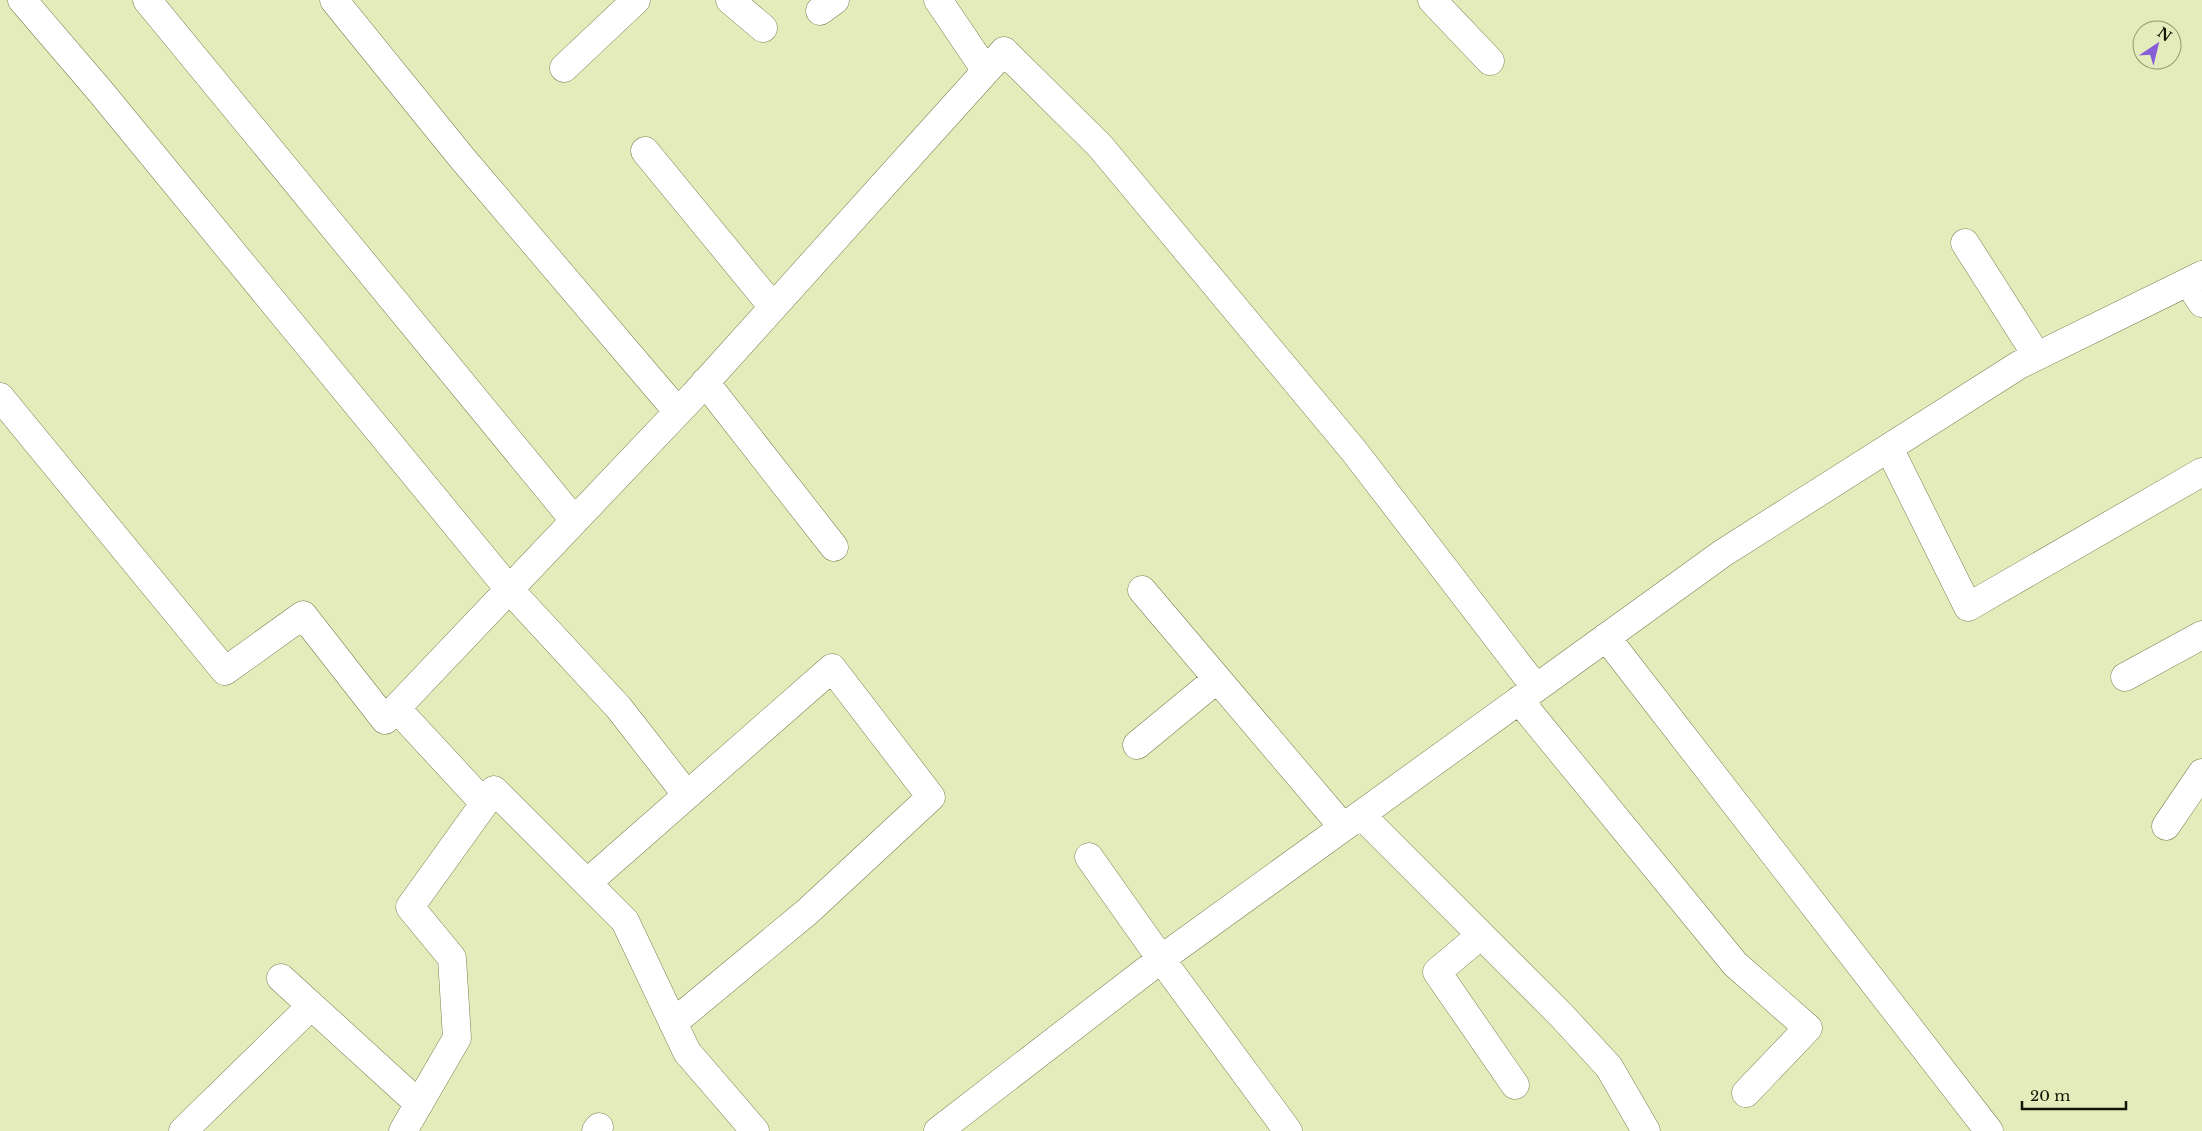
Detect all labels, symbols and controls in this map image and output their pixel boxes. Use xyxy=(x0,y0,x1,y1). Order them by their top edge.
north arrow xyxy=(2132,20,2182,70)
text: N xyxy=(2154,23,2175,46)
scale bar xyxy=(2022,1078,2126,1110)
text: 20 m xyxy=(2030,1086,2070,1105)

